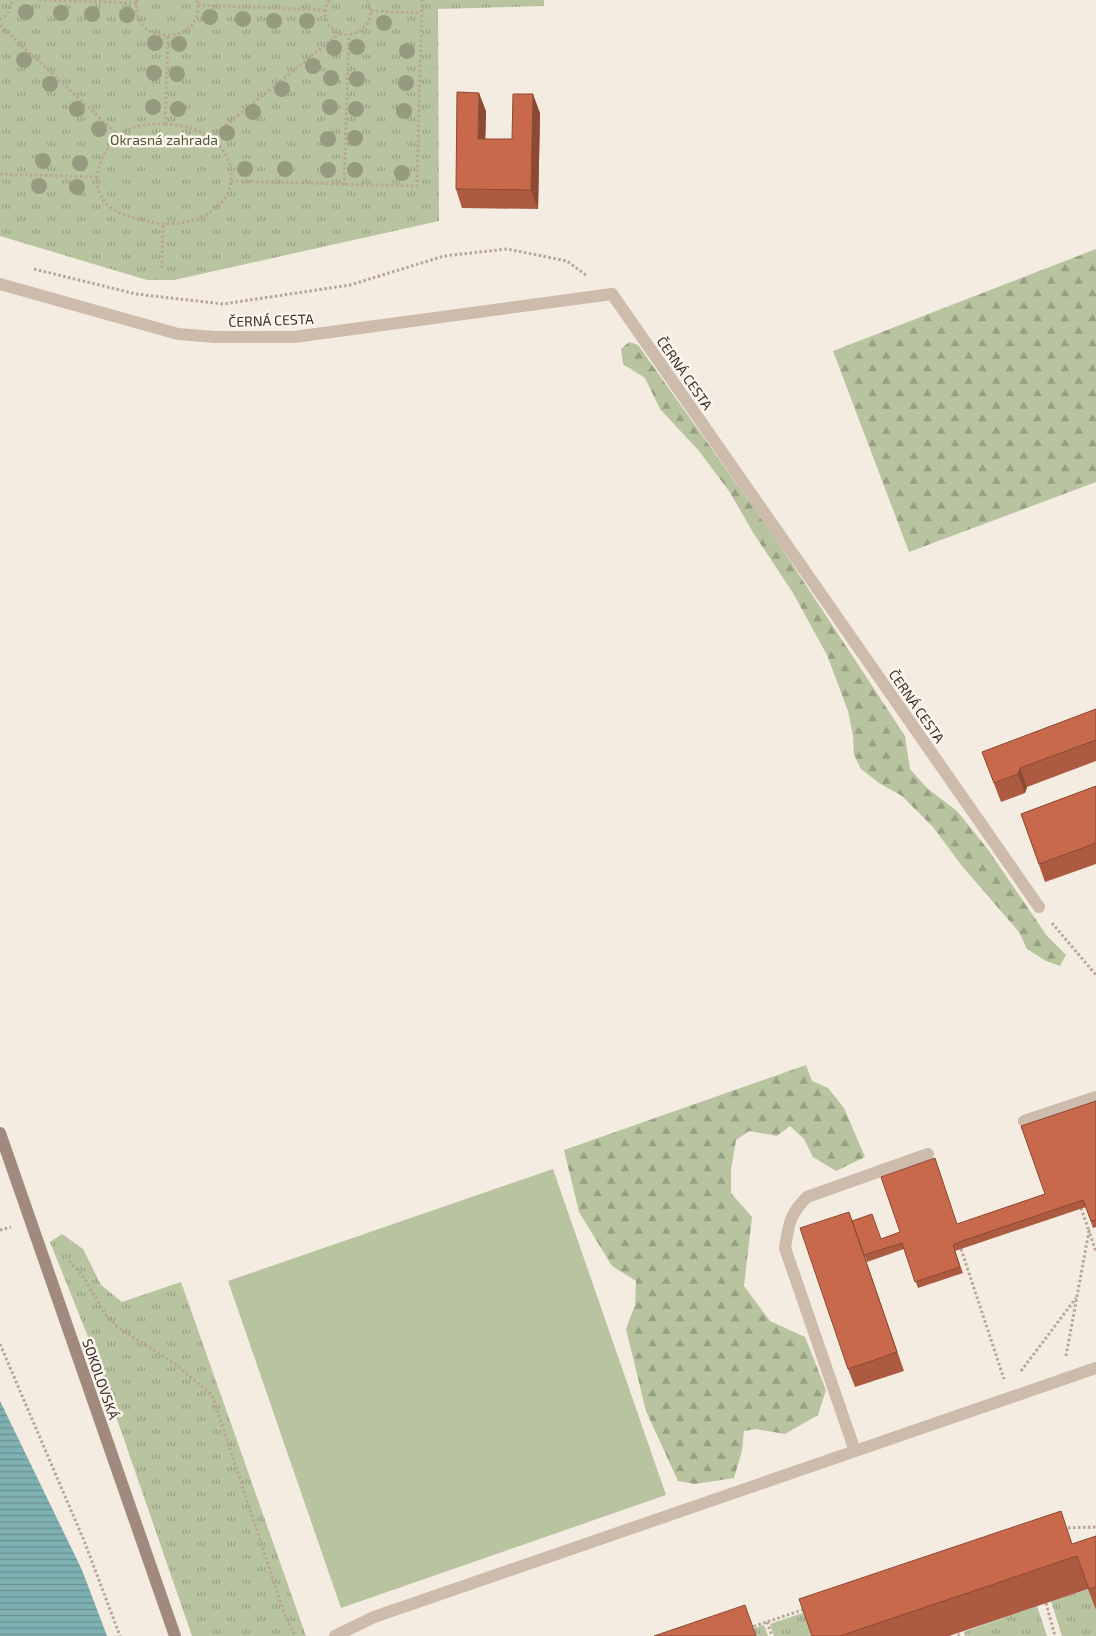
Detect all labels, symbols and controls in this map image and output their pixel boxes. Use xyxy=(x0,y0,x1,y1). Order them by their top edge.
park label: Okrasná zahrada xyxy=(110,131,218,148)
street label: ČERNÁ CESTA xyxy=(228,310,314,330)
street label: ČERNÁ CESTA xyxy=(654,333,717,413)
street label: ČERNÁ CESTA xyxy=(886,666,949,746)
street label: SOKOLOVSKÁ xyxy=(79,1336,123,1422)

